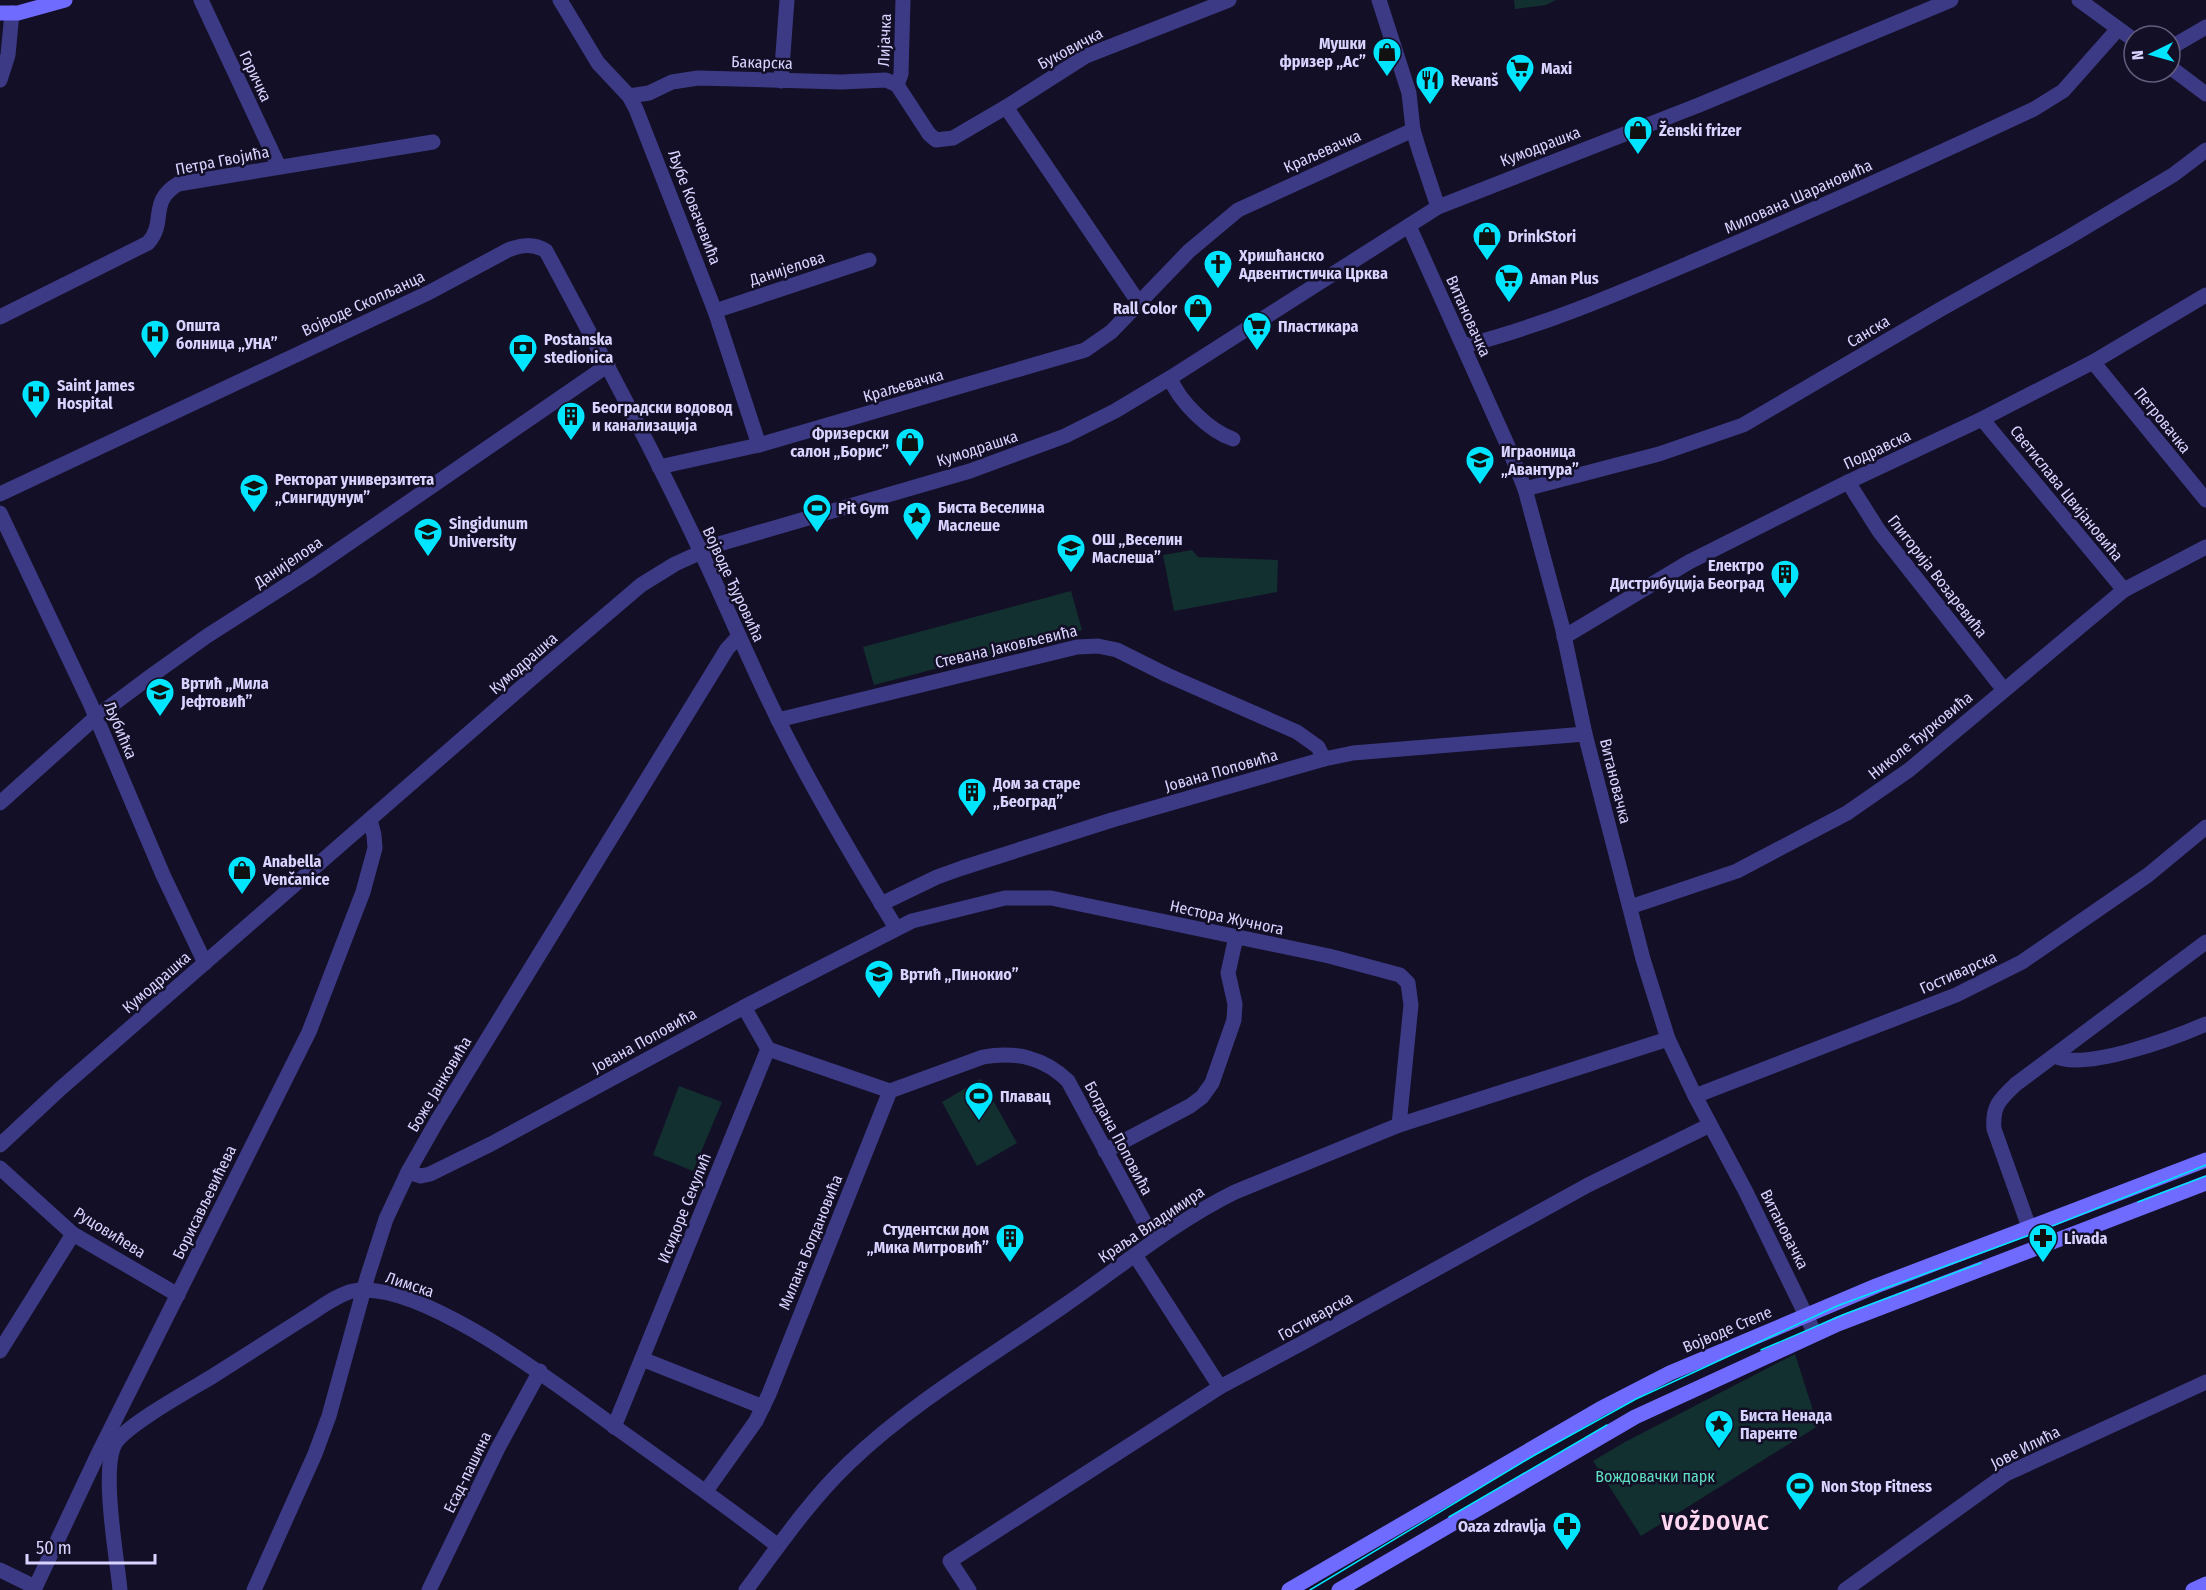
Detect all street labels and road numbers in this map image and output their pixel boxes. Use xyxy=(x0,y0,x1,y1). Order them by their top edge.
street label: Лијачка xyxy=(874,13,895,67)
street label: Буковичка xyxy=(1034,23,1106,73)
street label: Горичка xyxy=(235,48,276,105)
street label: Бакарска xyxy=(731,52,793,73)
street label: Кумодрашка xyxy=(1497,122,1583,170)
street label: Краљевачка xyxy=(1281,126,1364,177)
street label: Петра Гвојића xyxy=(174,142,271,179)
street label: Љубе Ковачевића xyxy=(664,147,725,267)
street label: Милована Шарановића xyxy=(1721,155,1875,238)
street label: Данијелова xyxy=(746,247,827,290)
street label: Војводе Скопљанца xyxy=(299,267,428,340)
street label: Витановачка xyxy=(1442,273,1495,360)
street label: Санска xyxy=(1844,311,1893,351)
street label: Краљевачка xyxy=(861,365,946,406)
street label: Петровачка xyxy=(2130,383,2195,457)
street label: Светислава Цвијановића xyxy=(2006,422,2127,565)
street label: Кумодрашка xyxy=(934,426,1020,471)
street label: Подравска xyxy=(1841,426,1914,473)
street label: Глигорија Возаревића xyxy=(1884,511,1992,642)
street label: Војводе Ђуровића xyxy=(699,524,769,645)
street label: Данијелова xyxy=(250,533,326,593)
street label: Стевана Јаковљевића xyxy=(933,621,1079,672)
street label: Кумодрашка xyxy=(485,628,561,698)
street label: Николе Ђурковића xyxy=(1864,687,1976,783)
street label: Љубићка xyxy=(100,699,141,762)
street label: Витановачка xyxy=(1596,737,1635,826)
street label: Јована Поповића xyxy=(1162,745,1280,796)
street label: Нестора Жучнога xyxy=(1168,896,1286,939)
street label: Кумодрашка xyxy=(118,947,194,1017)
street label: Гостиварска xyxy=(1917,947,2000,998)
street label: Јована Поповића xyxy=(589,1004,700,1077)
street label: Боже Јанковића xyxy=(403,1033,475,1135)
street label: Богдана Поповића xyxy=(1081,1078,1157,1199)
street label: Борисављевићева xyxy=(169,1142,240,1262)
street label: Исидоре Секулић xyxy=(654,1150,715,1266)
street label: Милана Богдановића xyxy=(775,1172,846,1313)
street label: Краља Владимира xyxy=(1095,1182,1208,1267)
street label: Витановачка xyxy=(1756,1186,1813,1272)
street label: Руцовићева xyxy=(70,1203,149,1262)
street label: Лимска xyxy=(383,1268,437,1301)
street label: Гостиварска xyxy=(1275,1288,1356,1345)
street label: Војводе Степе xyxy=(1680,1302,1775,1357)
street label: Јове Илића xyxy=(1987,1422,2063,1473)
street label: Есад-пашина xyxy=(440,1428,495,1516)

